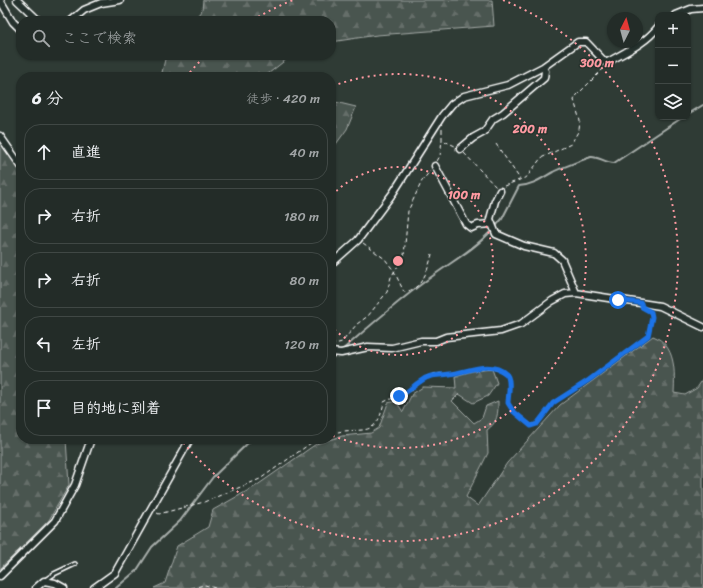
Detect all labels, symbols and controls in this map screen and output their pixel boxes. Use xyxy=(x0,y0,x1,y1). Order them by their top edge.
north arrow xyxy=(607,12,643,48)
map controls xyxy=(655,12,691,120)
button: + xyxy=(655,12,691,48)
search box xyxy=(16,16,336,60)
text: ここで検索 xyxy=(62,25,137,51)
icon: search xyxy=(30,27,52,49)
button: − xyxy=(655,48,691,84)
text: 300 m xyxy=(579,52,615,74)
text: 6 分 xyxy=(32,83,63,113)
button: layers xyxy=(655,84,691,120)
text: 徒歩 · 420 m xyxy=(247,87,320,110)
text: 200 m xyxy=(512,118,548,140)
text: 直進 xyxy=(71,139,101,165)
icon: ahead xyxy=(33,141,55,163)
text: 40 m xyxy=(289,141,319,164)
text: 100 m xyxy=(448,184,481,206)
text: 右折 xyxy=(71,203,101,229)
icon: right xyxy=(33,205,55,227)
text: 180 m xyxy=(284,205,319,228)
centre of rings xyxy=(391,254,405,268)
text: 右折 xyxy=(71,267,101,293)
icon: right xyxy=(33,269,55,291)
text: 80 m xyxy=(290,269,319,292)
route start xyxy=(609,291,627,309)
text: 左折 xyxy=(71,331,101,357)
icon: left xyxy=(33,333,55,355)
text: 120 m xyxy=(284,333,319,356)
route end xyxy=(390,387,408,405)
text: 目的地に到着 xyxy=(71,395,161,421)
icon: arrive xyxy=(33,397,55,419)

